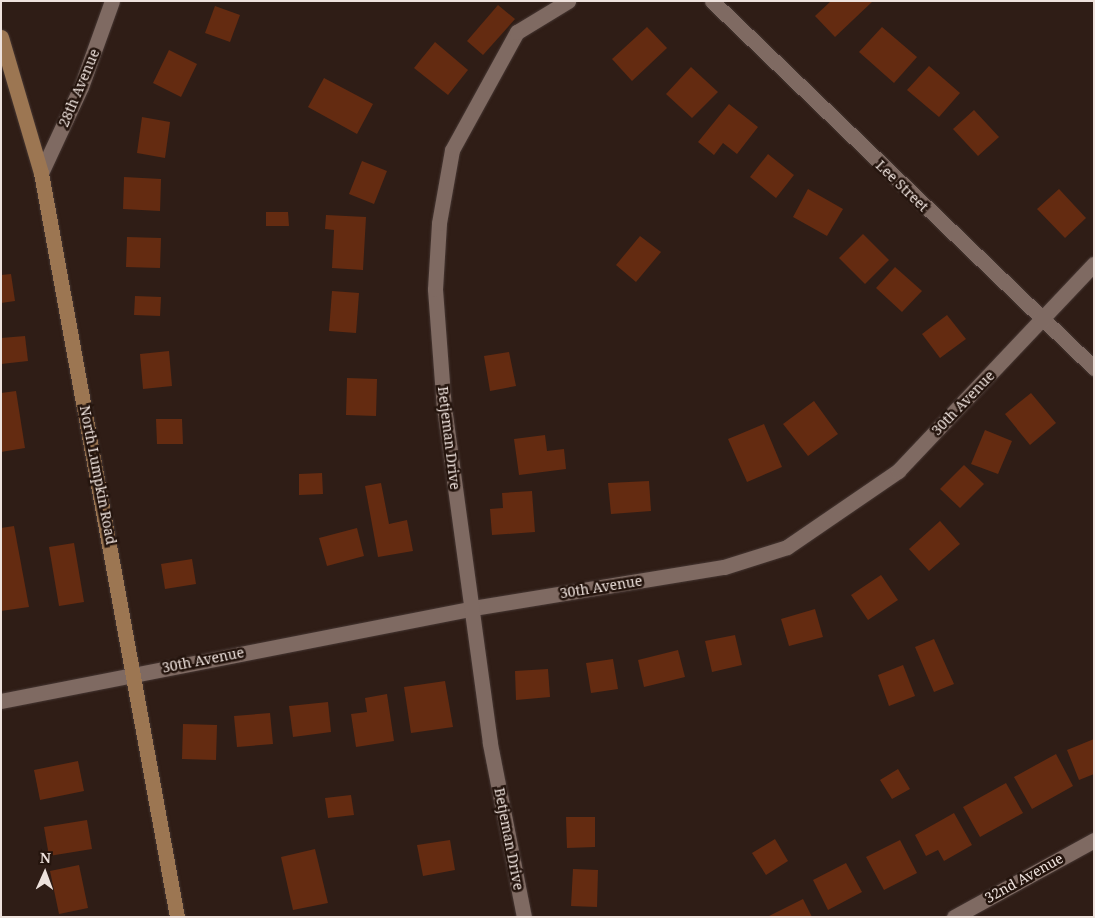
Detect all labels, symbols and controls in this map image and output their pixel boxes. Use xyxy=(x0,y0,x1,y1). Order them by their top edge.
street label: 28th Avenue xyxy=(55,46,103,130)
street label: Lee Street xyxy=(872,157,932,215)
street label: 30th Avenue xyxy=(928,367,998,439)
street label: Betjeman Drive xyxy=(434,385,464,491)
street label: North Lumpkin Road xyxy=(76,404,120,546)
street label: 30th Avenue xyxy=(559,572,643,602)
street label: 30th Avenue xyxy=(161,644,245,676)
street label: Betjeman Drive xyxy=(491,786,527,892)
north arrow xyxy=(20,848,70,898)
text: N xyxy=(40,848,51,867)
street label: 32nd Avenue xyxy=(982,850,1066,906)

